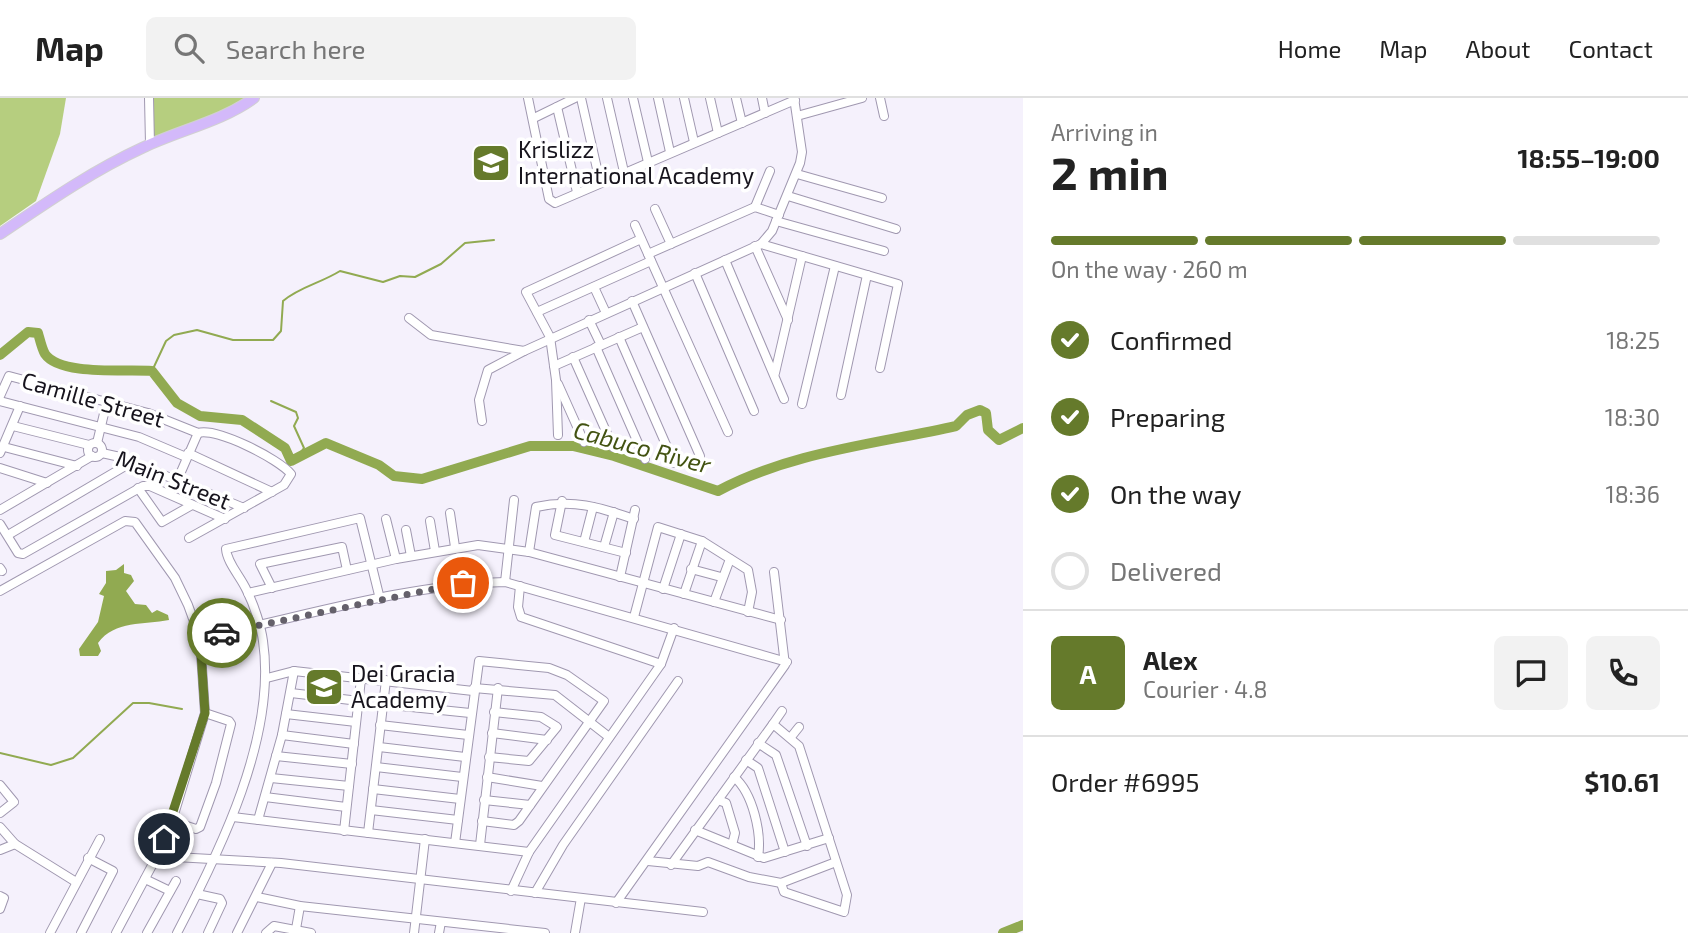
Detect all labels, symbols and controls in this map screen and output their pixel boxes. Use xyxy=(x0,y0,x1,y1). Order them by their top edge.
search box xyxy=(146,17,636,80)
text: Map xyxy=(35,28,104,68)
icon: search xyxy=(170,29,208,67)
text: Search here xyxy=(226,33,365,64)
text: Home xyxy=(1278,34,1341,63)
text: Map xyxy=(1379,34,1427,63)
text: About xyxy=(1465,34,1531,63)
text: Contact xyxy=(1569,34,1653,63)
text: Arriving in xyxy=(1051,118,1158,146)
place label: Krislizz International Academy xyxy=(518,135,754,189)
school or university icon: Krislizz International Academy xyxy=(470,142,512,184)
text: 18:55–19:00 xyxy=(1517,142,1660,173)
text: 2 min xyxy=(1051,144,1169,199)
text: On the way · 260 m xyxy=(1051,255,1248,283)
icon: check xyxy=(1051,321,1089,359)
text: Confirmed xyxy=(1110,324,1233,355)
text: 18:25 xyxy=(1606,326,1660,354)
street label: Camille Street xyxy=(19,365,168,433)
icon: check xyxy=(1051,398,1089,436)
text: Preparing xyxy=(1110,401,1225,432)
text: 18:30 xyxy=(1605,403,1660,431)
water label: Cabuco River xyxy=(571,414,715,479)
street label: Main Street xyxy=(112,443,235,515)
icon: check xyxy=(1051,475,1089,513)
text: On the way xyxy=(1110,478,1241,509)
text: 18:36 xyxy=(1606,480,1660,508)
pin xyxy=(433,553,493,613)
text: Delivered xyxy=(1110,555,1222,586)
icon: bag xyxy=(444,564,482,602)
courier xyxy=(187,598,257,668)
icon: car xyxy=(203,614,241,652)
button: chat xyxy=(1494,636,1568,710)
button: phone xyxy=(1586,636,1660,710)
text: Alex xyxy=(1143,644,1198,675)
text: A xyxy=(1080,658,1096,689)
place label: Dei Gracia Academy xyxy=(351,659,455,713)
school or university icon: Dei Gracia Academy xyxy=(303,666,345,708)
text: Courier · 4.8 xyxy=(1143,675,1267,703)
text: Order #6995 xyxy=(1051,766,1199,797)
text: $10.61 xyxy=(1584,766,1660,797)
pin xyxy=(134,809,194,869)
icon: home xyxy=(145,820,183,858)

